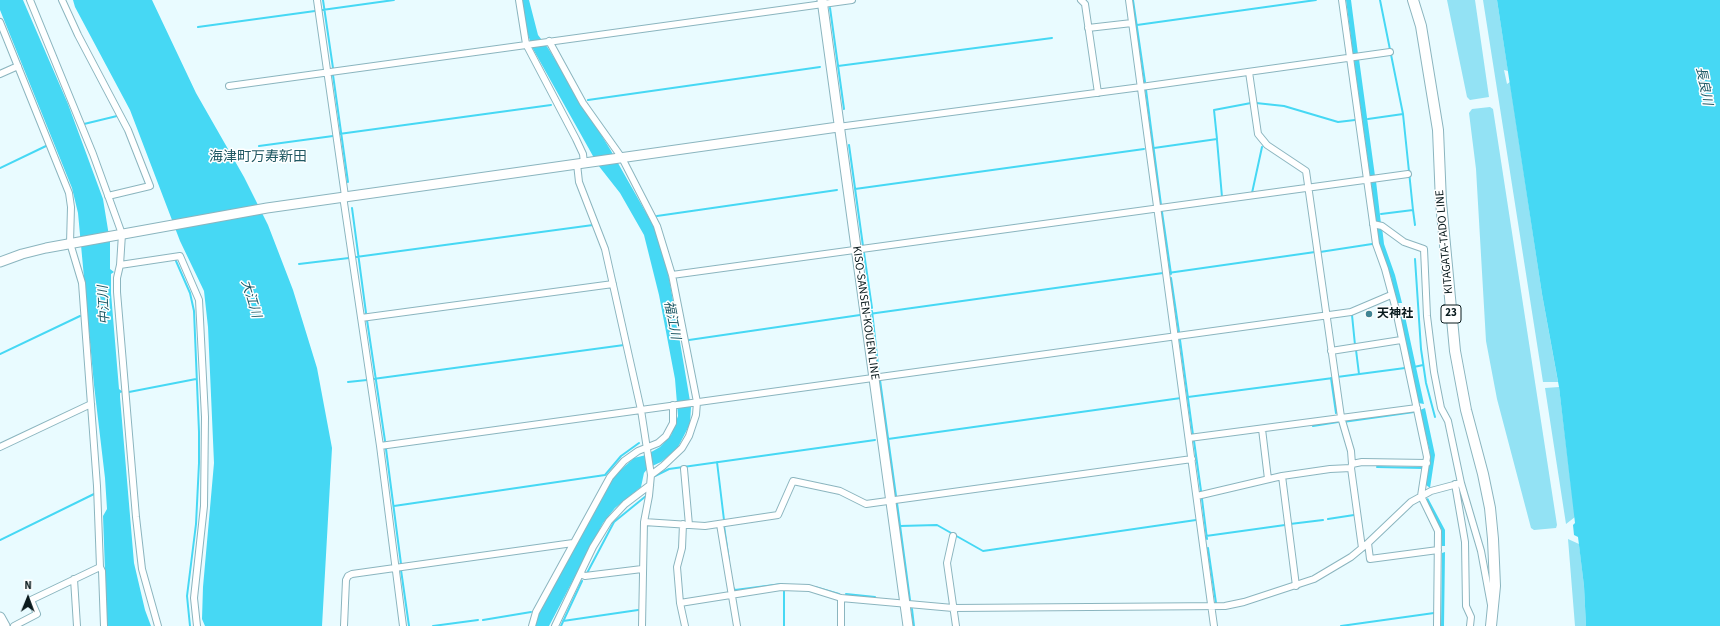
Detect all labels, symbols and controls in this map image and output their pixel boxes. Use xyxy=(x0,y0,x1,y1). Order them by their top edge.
water label: 長良川 xyxy=(1692,65,1714,107)
district label: 海津町万寿新田 xyxy=(209,150,307,166)
street label: KITAGATA-TADO LINE xyxy=(1433,189,1457,295)
street label: KISO-SANSEN-KOUEN LINE xyxy=(848,245,882,381)
water label: 大江川 xyxy=(237,278,263,320)
water label: 中江川 xyxy=(96,285,114,325)
water label: 福江川 xyxy=(660,299,682,341)
road number: 23 xyxy=(1441,305,1461,323)
place label: 天神社 xyxy=(1377,307,1413,321)
marker: 天神社 xyxy=(1364,309,1374,319)
north arrow xyxy=(8,578,48,618)
text: N xyxy=(24,578,32,593)

